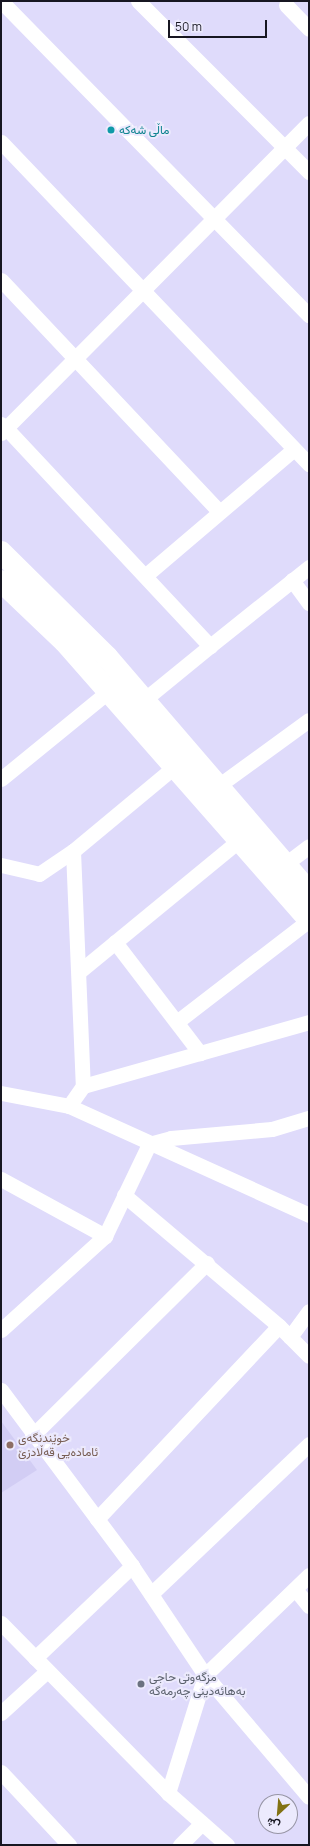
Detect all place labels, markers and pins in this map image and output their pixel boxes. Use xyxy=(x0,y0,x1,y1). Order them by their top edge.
place label: ماڵی شەکە xyxy=(119,123,169,137)
marker: ماڵی شەکە xyxy=(106,125,116,135)
place label: خوێندنگەی ئامادەیی قەڵادزێ xyxy=(18,1431,98,1459)
marker: خوێندنگەی ئامادەیی قەڵادزێ xyxy=(5,1440,15,1450)
place label: مزگەوتی حاجی بەهائەدینی چەرمەگە xyxy=(149,1670,245,1698)
marker: مزگەوتی حاجی بەهائەدینی چەرمەگە xyxy=(136,1679,146,1689)

